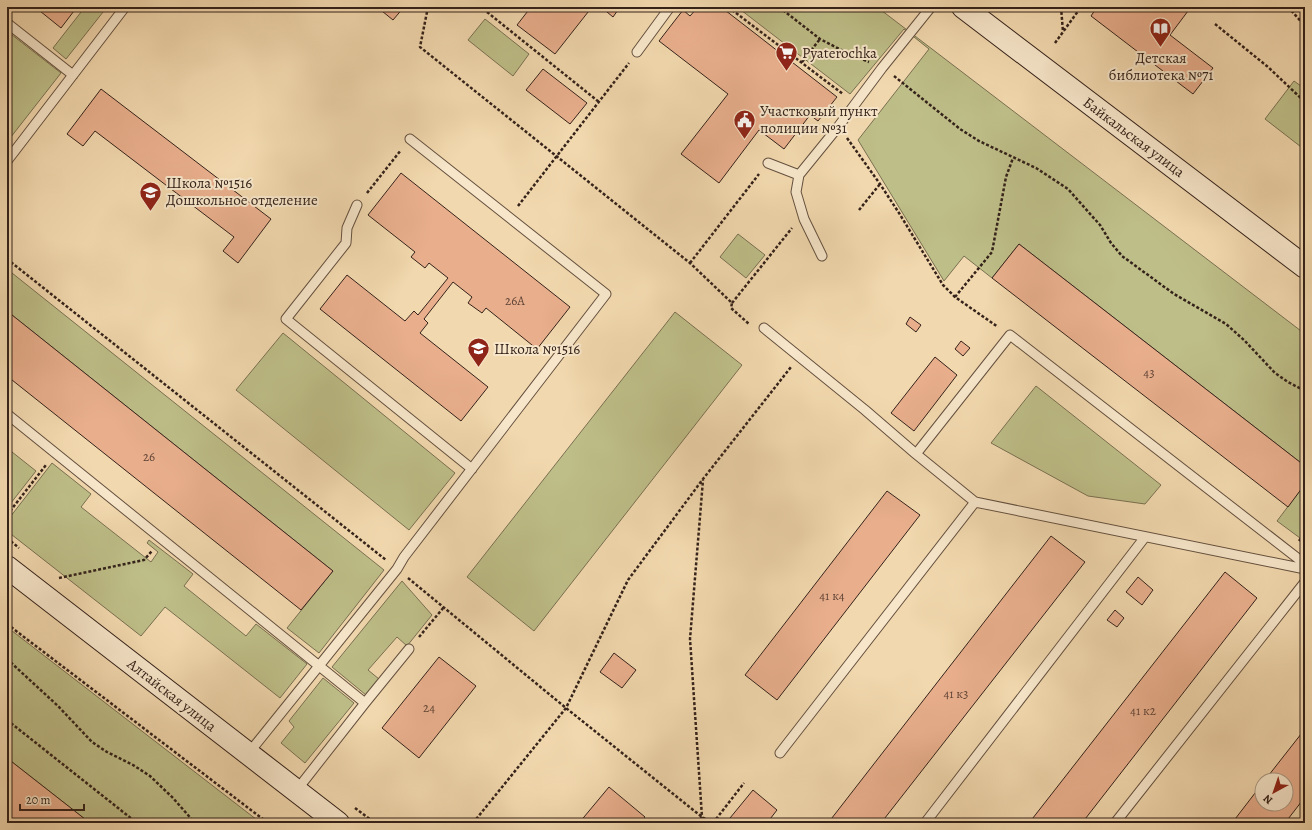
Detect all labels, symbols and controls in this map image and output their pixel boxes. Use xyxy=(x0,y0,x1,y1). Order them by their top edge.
library icon: Детская библиотека №71 xyxy=(1148,16,1174,49)
supermarket icon: Pyaterochka xyxy=(774,40,800,73)
place label: Pyaterochka xyxy=(802,43,877,63)
place label: Детская библиотека №71 xyxy=(1109,48,1213,85)
street label: Байкальская улица xyxy=(1079,92,1189,182)
place label: Участковый пункт полиции №31 xyxy=(760,101,878,138)
public building icon: Участковый пункт полиции №31 xyxy=(732,107,758,140)
place label: Школа №1516 Дошкольное отделение xyxy=(166,173,318,210)
school or university icon: Школа №1516 Дошкольное отделение xyxy=(138,179,164,212)
house number: 26А xyxy=(505,292,525,309)
school or university icon: Школа №1516 xyxy=(465,336,491,369)
place label: Школа №1516 xyxy=(494,339,580,359)
house number: 43 xyxy=(1143,364,1155,381)
house number: 26 xyxy=(143,448,155,465)
house number: 41 к4 xyxy=(819,587,845,604)
street label: Алтайская улица xyxy=(123,653,221,736)
house number: 41 к3 xyxy=(943,685,969,702)
house number: 24 xyxy=(423,699,435,716)
house number: 41 к2 xyxy=(1130,702,1156,719)
north arrow xyxy=(1254,772,1294,812)
scale bar xyxy=(20,786,84,812)
text: N xyxy=(1260,791,1276,808)
text: 20 m xyxy=(26,792,50,808)

